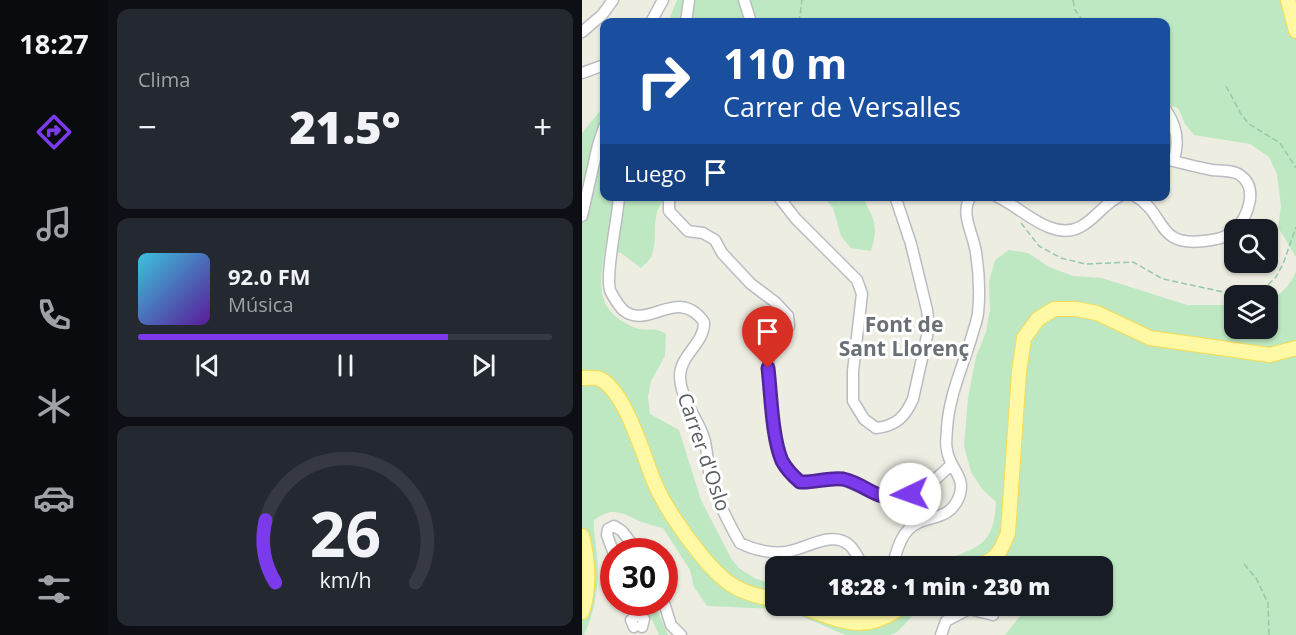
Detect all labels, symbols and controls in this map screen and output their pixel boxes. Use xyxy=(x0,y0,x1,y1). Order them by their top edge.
text: 18:27 xyxy=(19,25,89,62)
text: 110 m xyxy=(723,34,847,91)
icon: right xyxy=(624,42,702,120)
text: Clima xyxy=(138,66,190,93)
text: Carrer de Versalles xyxy=(723,88,961,125)
text: 21.5° xyxy=(289,96,401,157)
text: − xyxy=(138,104,157,149)
text: + xyxy=(533,104,552,149)
icon: directions xyxy=(33,111,75,153)
icon: arrive xyxy=(699,156,732,189)
text: Luego xyxy=(624,158,687,188)
icon: music xyxy=(33,203,75,245)
map controls xyxy=(1224,219,1278,339)
button: search xyxy=(1224,219,1278,273)
text: 92.0 FM xyxy=(228,261,311,291)
button: layers xyxy=(1224,285,1278,339)
text: Música xyxy=(228,291,294,318)
icon: phone xyxy=(33,294,75,336)
pin xyxy=(742,306,793,368)
district label: Font de Sant Llorenç xyxy=(839,310,969,362)
icon: arrive xyxy=(751,315,784,348)
icon: previous xyxy=(191,349,224,382)
icon: pause xyxy=(329,349,362,382)
icon: next xyxy=(467,349,500,382)
icon: climate xyxy=(33,385,75,427)
street label: Carrer d'Oslo xyxy=(672,389,737,515)
position arrow xyxy=(878,462,942,526)
icon: car xyxy=(33,477,75,519)
text: 26 xyxy=(309,490,381,575)
speed limit sign: 30 xyxy=(600,538,678,616)
text: km/h xyxy=(319,566,371,595)
icon: filters xyxy=(33,568,75,610)
text: 18:28 · 1 min · 230 m xyxy=(828,571,1050,601)

